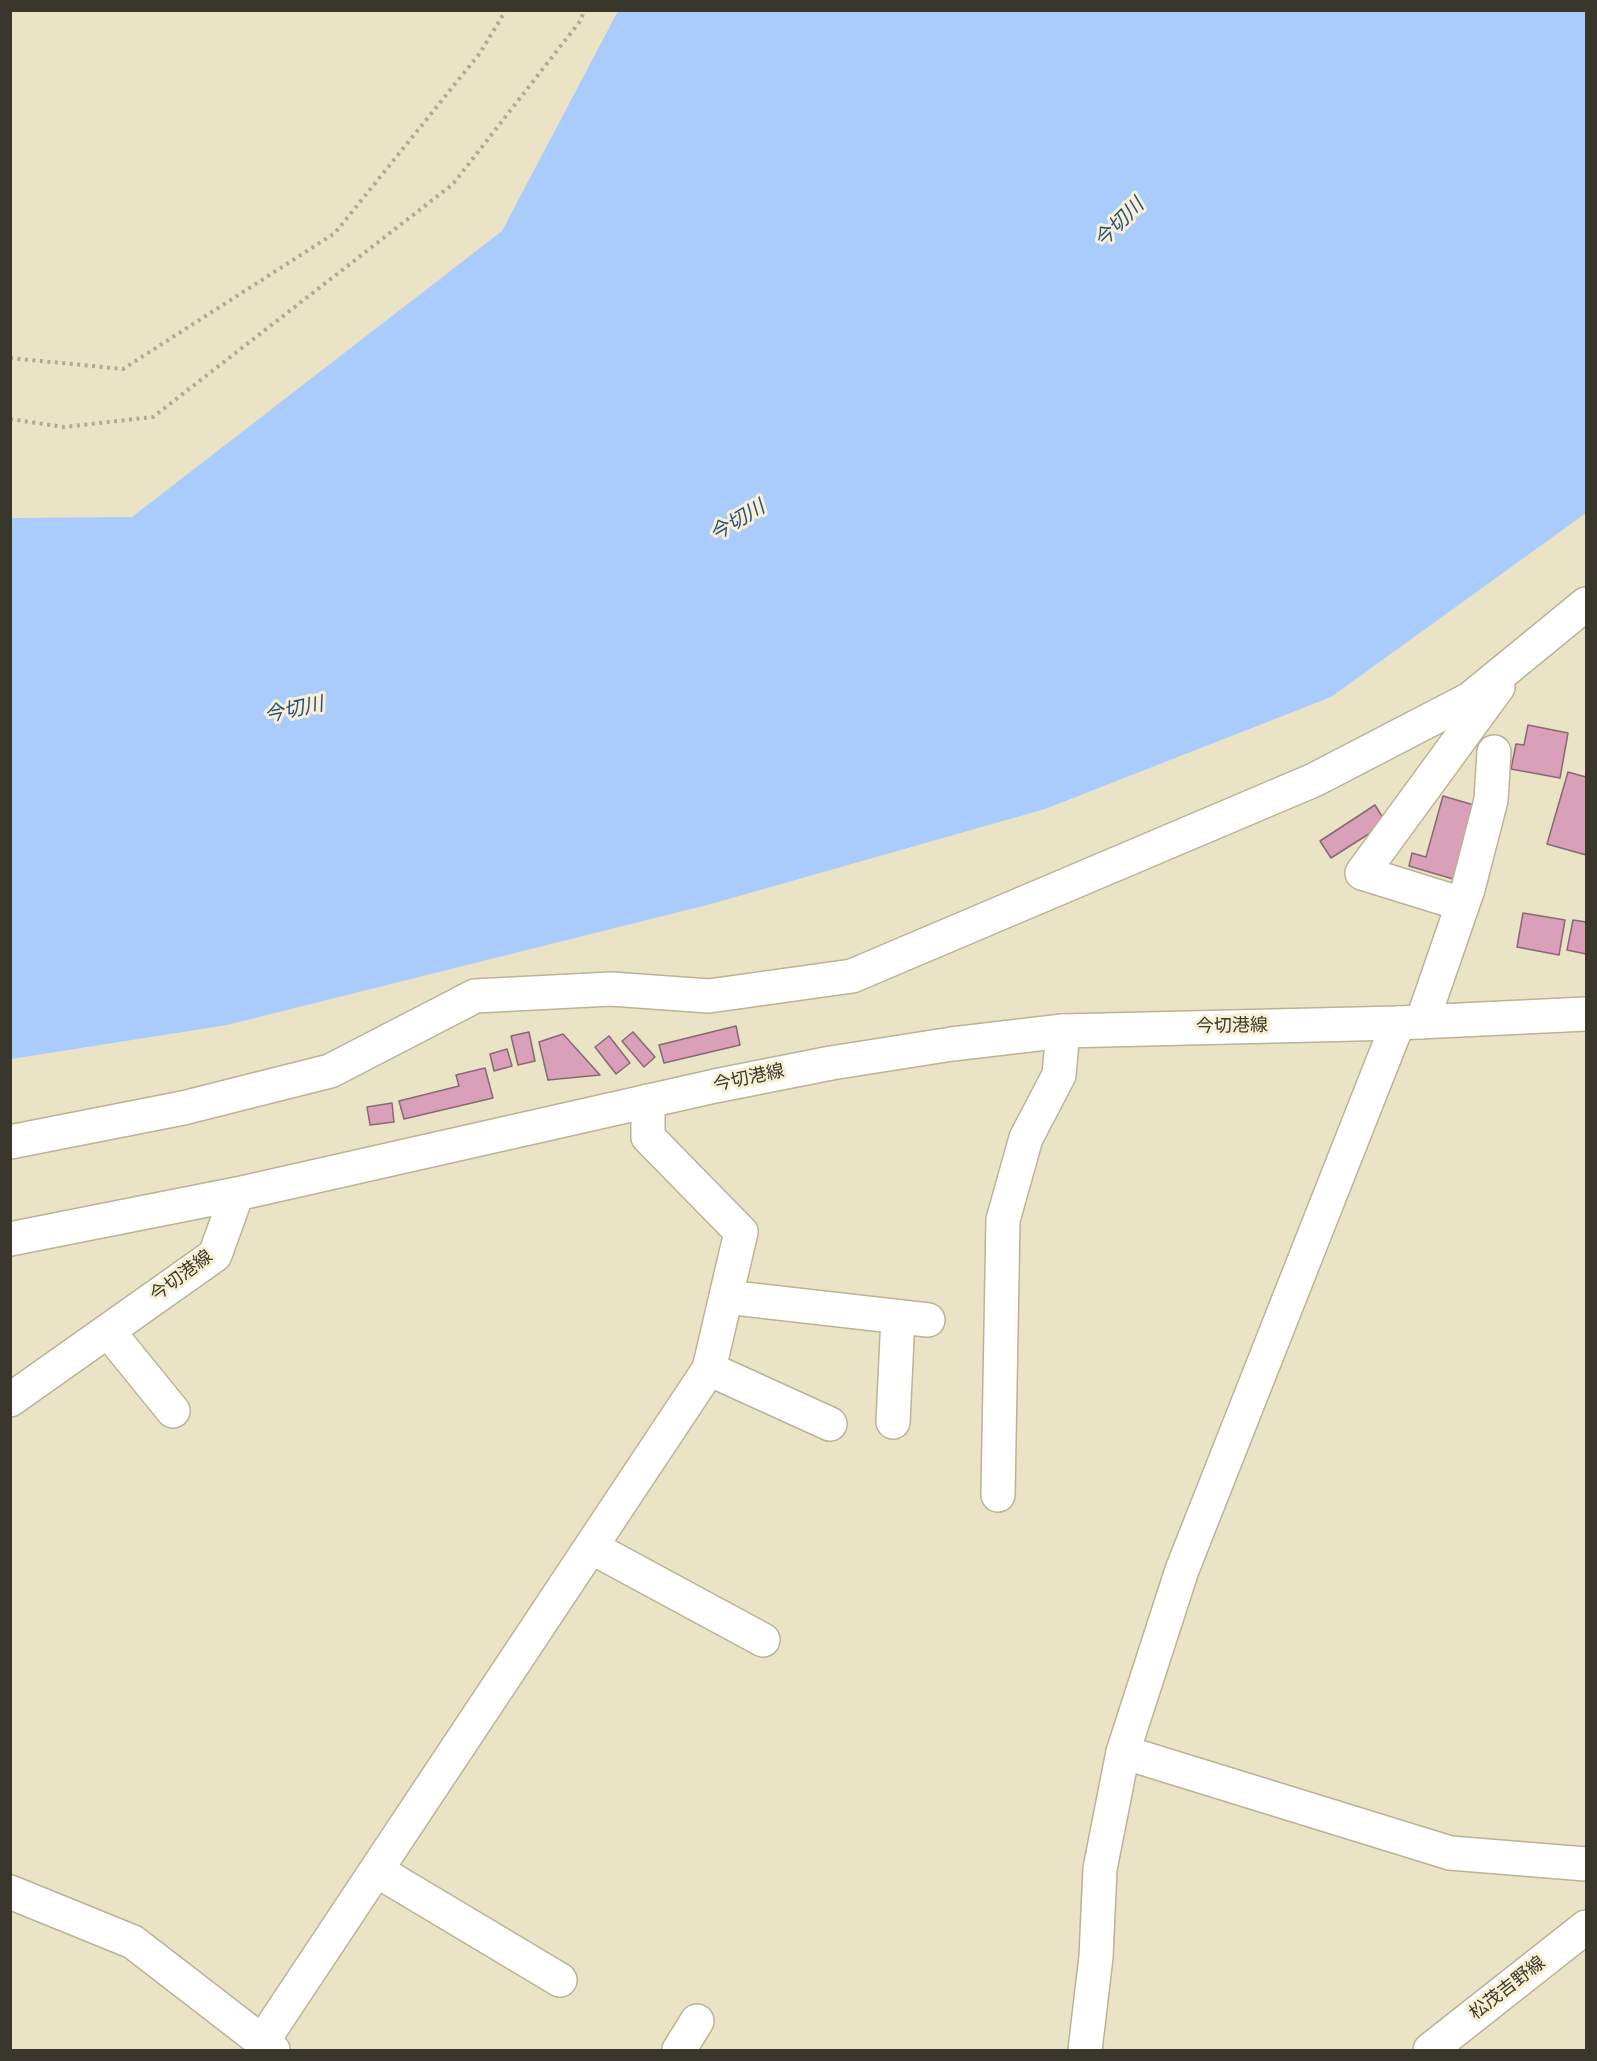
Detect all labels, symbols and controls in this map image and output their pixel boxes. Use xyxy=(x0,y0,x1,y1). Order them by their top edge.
water label: 今切川 xyxy=(1090,194,1150,254)
water label: 今切川 xyxy=(706,496,770,548)
water label: 今切川 xyxy=(262,693,326,729)
street label: 今切港線 xyxy=(1196,1016,1268,1038)
street label: 今切港線 xyxy=(712,1061,786,1097)
street label: 今切港線 xyxy=(147,1247,217,1307)
street label: 松茂吉野線 xyxy=(1466,1953,1550,2025)

